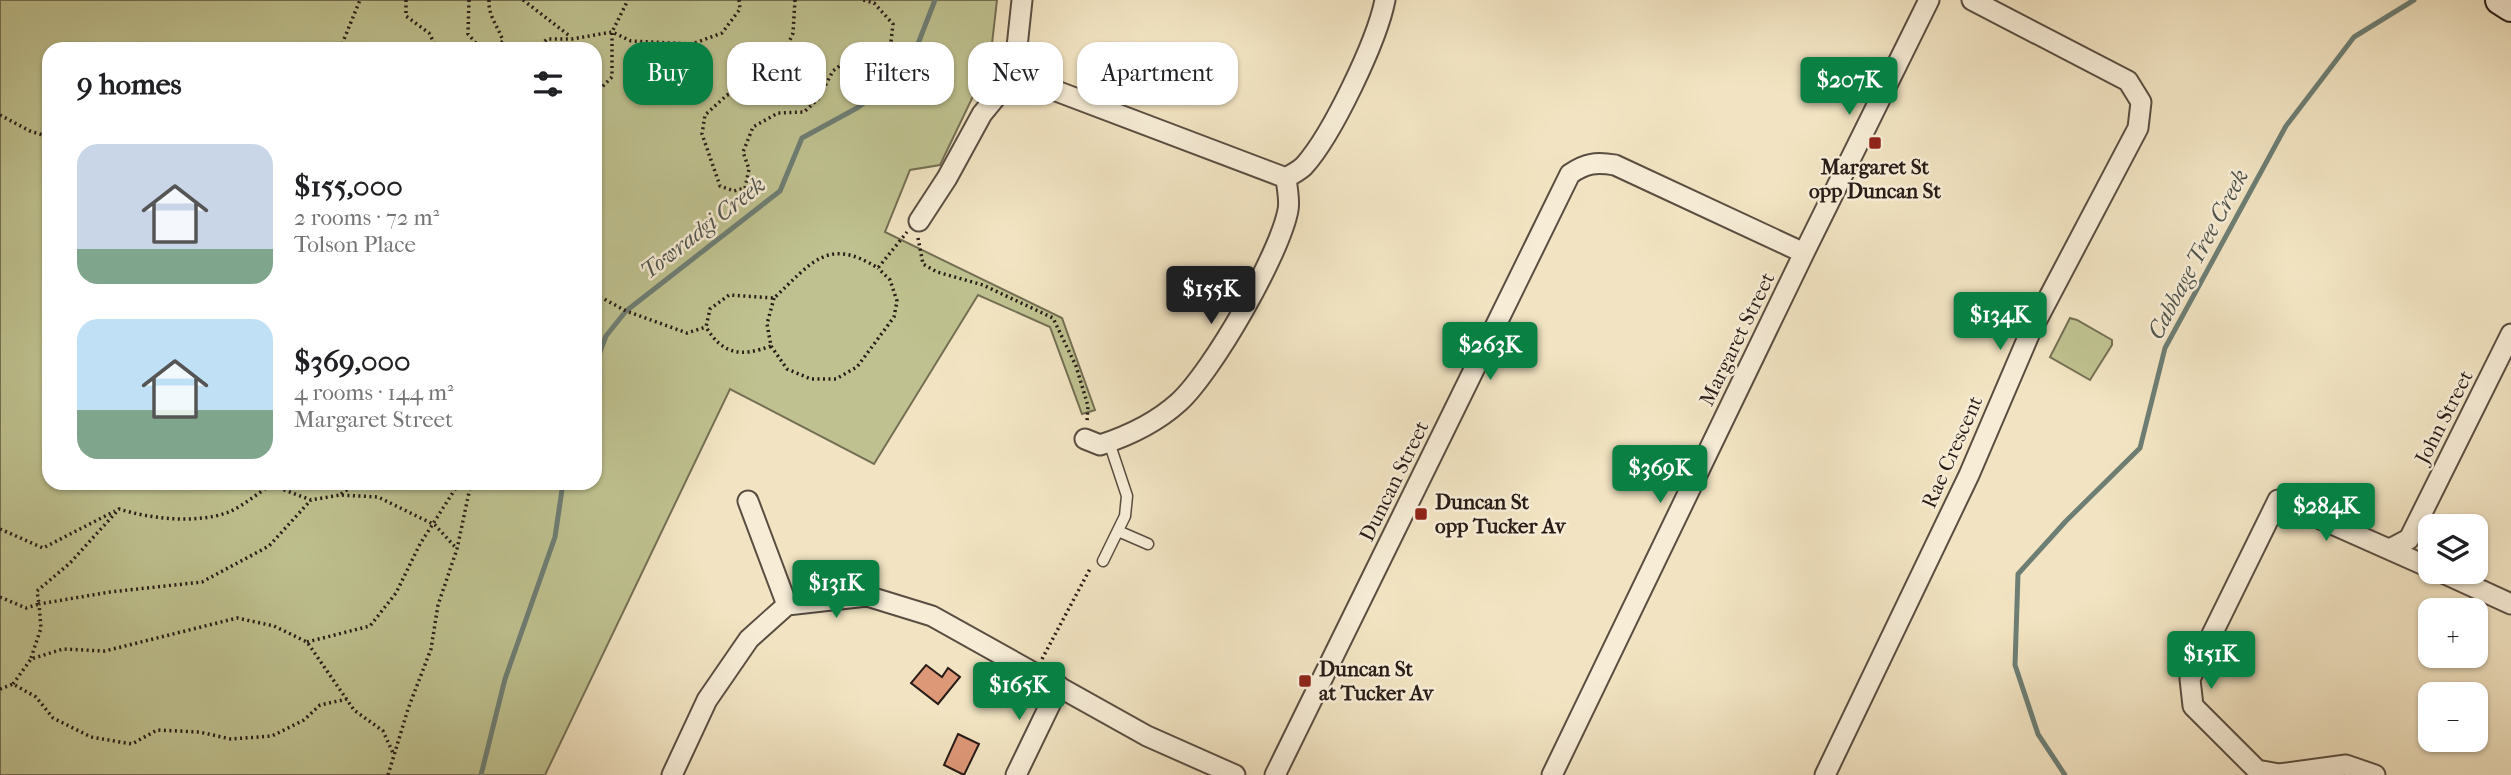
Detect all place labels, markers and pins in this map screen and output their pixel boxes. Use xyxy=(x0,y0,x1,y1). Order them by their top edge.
pin: $207K xyxy=(1800,58,1898,117)
marker: Margaret St opp Duncan St xyxy=(1867,135,1883,151)
place label: Margaret St opp Duncan St xyxy=(1809,155,1941,203)
pin: $155K xyxy=(1162,266,1260,326)
pin: $134K xyxy=(1951,292,2049,352)
pin: $263K xyxy=(1441,322,1539,382)
pin: $369K xyxy=(1611,446,1709,505)
pin: $284K xyxy=(2277,484,2375,543)
place label: Duncan St opp Tucker Av xyxy=(1435,490,1567,538)
marker: Duncan St opp Tucker Av xyxy=(1413,506,1429,522)
pin: $131K xyxy=(787,560,885,620)
pin: $151K xyxy=(2162,632,2260,691)
place label: Duncan St at Tucker Av xyxy=(1319,657,1435,705)
pin: $165K xyxy=(970,662,1068,722)
marker: Duncan St at Tucker Av xyxy=(1297,673,1313,689)

